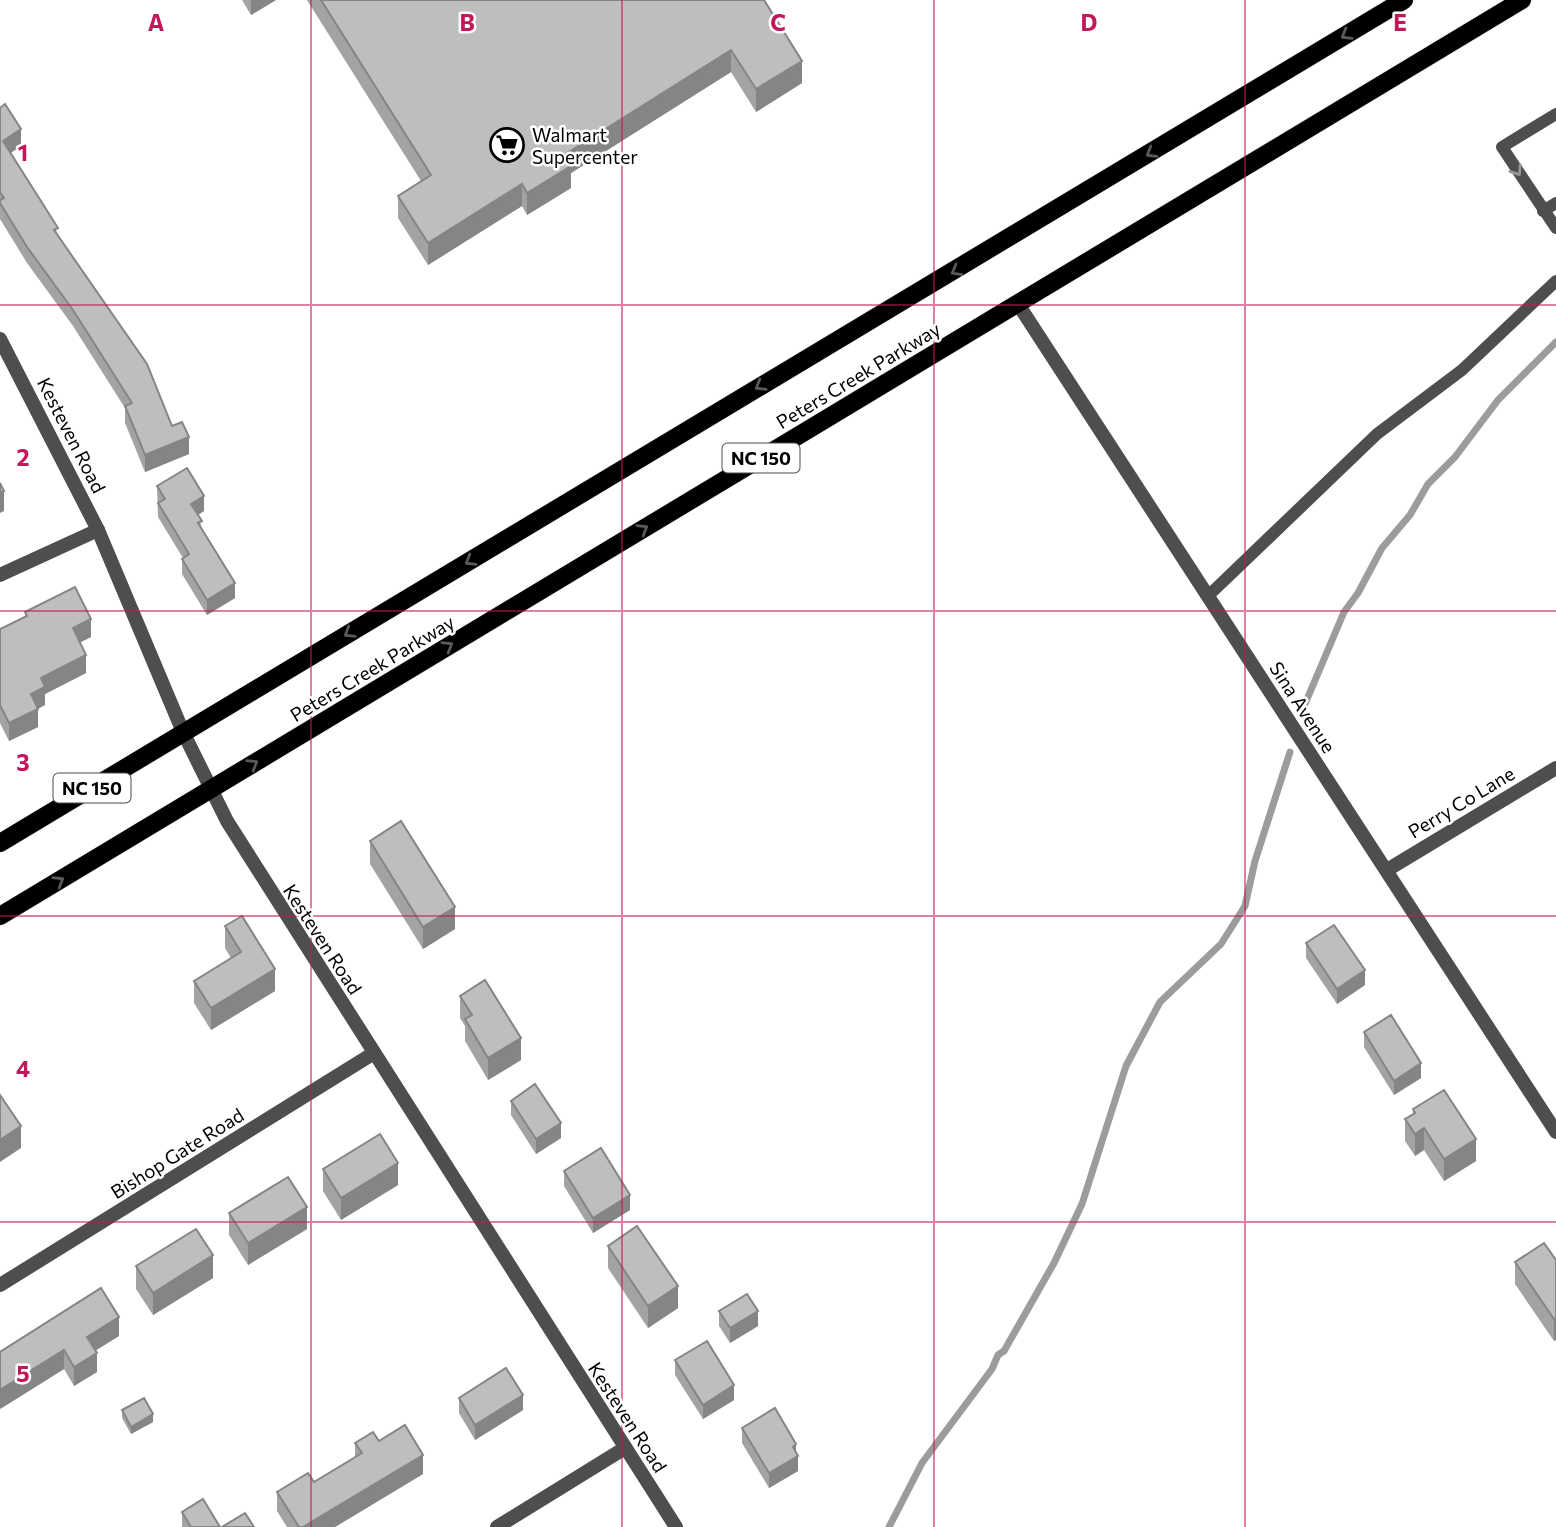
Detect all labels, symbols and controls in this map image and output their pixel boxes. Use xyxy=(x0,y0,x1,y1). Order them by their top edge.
text: A xyxy=(148,8,165,36)
text: B xyxy=(459,8,475,36)
text: C xyxy=(770,8,786,36)
text: D xyxy=(1081,8,1098,36)
text: E xyxy=(1393,8,1407,36)
one-way arrow xyxy=(1340,27,1353,40)
place label: Walmart Supercenter xyxy=(532,123,638,168)
supermarket icon: Walmart Supercenter xyxy=(488,126,526,164)
text: 1 xyxy=(18,138,28,166)
one-way arrow xyxy=(1146,145,1159,158)
one-way arrow xyxy=(1509,164,1522,177)
one-way arrow xyxy=(951,263,964,276)
street label: Peters Creek Parkway xyxy=(772,317,944,433)
street label: Kesteven Road xyxy=(33,373,111,497)
one-way arrow xyxy=(755,378,768,391)
text: 2 xyxy=(16,443,30,471)
road number: NC 150 xyxy=(722,444,800,472)
one-way arrow xyxy=(635,524,648,537)
one-way arrow xyxy=(464,552,477,565)
street label: Peters Creek Parkway xyxy=(286,610,458,726)
one-way arrow xyxy=(343,625,356,638)
one-way arrow xyxy=(441,642,454,655)
street label: Sina Avenue xyxy=(1265,657,1341,757)
text: 3 xyxy=(16,748,30,776)
one-way arrow xyxy=(246,759,259,772)
street label: Perry Co Lane xyxy=(1404,761,1518,843)
road number: NC 150 xyxy=(54,774,130,802)
one-way arrow xyxy=(51,877,64,890)
street label: Kesteven Road xyxy=(279,880,367,998)
text: 4 xyxy=(16,1054,30,1082)
street label: Bishop Gate Road xyxy=(106,1103,248,1203)
street label: Kesteven Road xyxy=(584,1358,672,1476)
text: 5 xyxy=(16,1359,30,1387)

